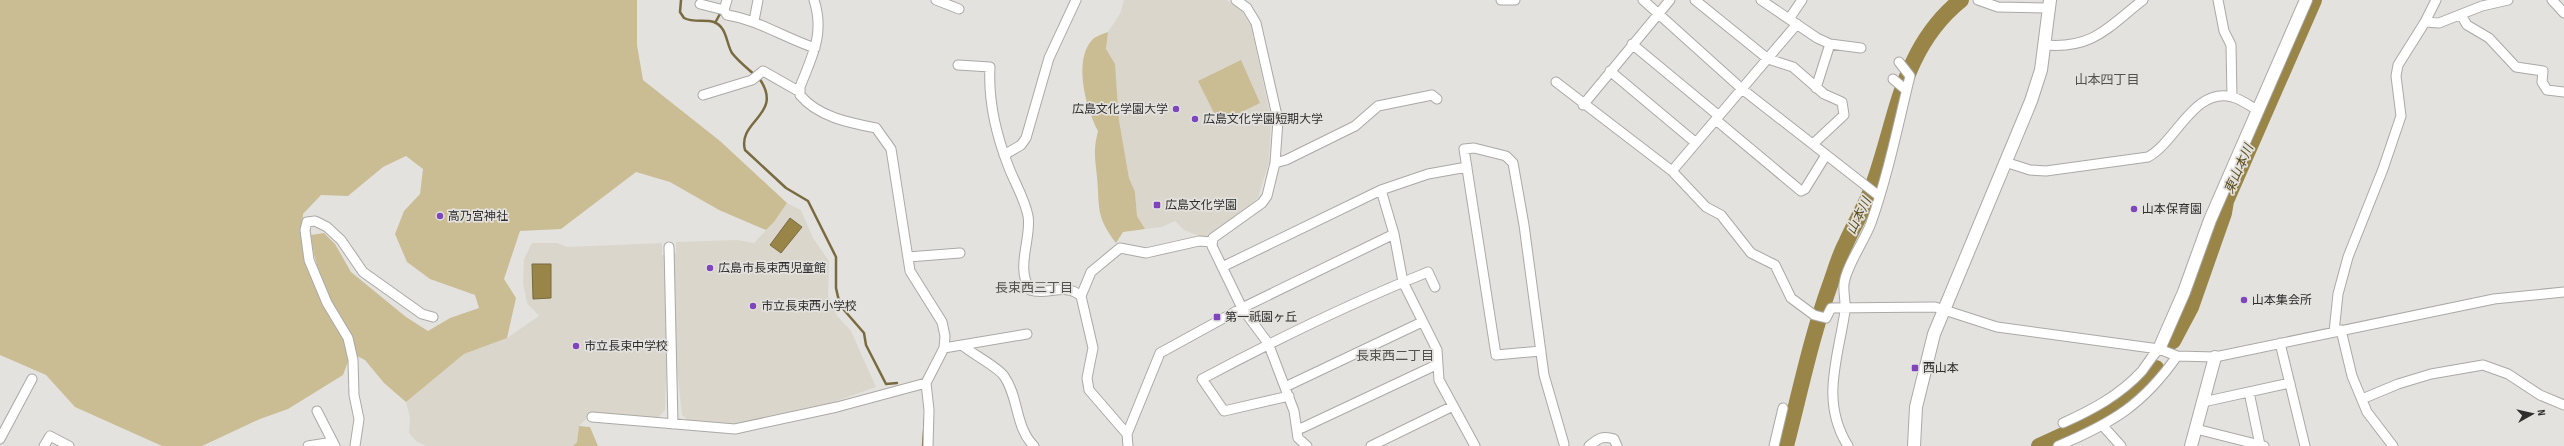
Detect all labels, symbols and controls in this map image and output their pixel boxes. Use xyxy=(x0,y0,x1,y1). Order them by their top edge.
district label: 山本四丁目 xyxy=(2074,72,2140,88)
place label: 広島文化学園大学 xyxy=(1072,102,1168,117)
marker: 広島文化学園大学 xyxy=(1171,104,1181,114)
place label: 広島文化学園短期大学 xyxy=(1203,112,1323,127)
marker: 広島文化学園短期大学 xyxy=(1190,114,1200,124)
water label: 東山本川 xyxy=(2221,140,2258,196)
water label: 山本川 xyxy=(1843,193,1876,237)
place label: 広島文化学園 xyxy=(1165,198,1237,213)
marker: 広島文化学園 xyxy=(1152,200,1162,210)
place label: 山本保育園 xyxy=(2142,202,2202,217)
marker: 山本保育園 xyxy=(2129,204,2139,214)
place label: 高乃宮神社 xyxy=(448,209,508,224)
marker: 高乃宮神社 xyxy=(435,211,445,221)
place label: 広島市長束西児童館 xyxy=(718,261,826,276)
marker: 広島市長束西児童館 xyxy=(705,263,715,273)
district label: 長束西三丁目 xyxy=(995,280,1073,296)
place label: 山本集会所 xyxy=(2252,293,2312,308)
marker: 山本集会所 xyxy=(2239,295,2249,305)
place label: 市立長束西小学校 xyxy=(761,299,857,314)
marker: 市立長束西小学校 xyxy=(748,301,758,311)
place label: 第一祇園ヶ丘 xyxy=(1225,310,1297,325)
marker: 第一祇園ヶ丘 xyxy=(1212,312,1222,322)
place label: 市立長束中学校 xyxy=(584,339,668,354)
marker: 市立長束中学校 xyxy=(571,341,581,351)
district label: 長束西二丁目 xyxy=(1356,348,1434,364)
place label: 西山本 xyxy=(1923,361,1959,376)
marker: 西山本 xyxy=(1910,363,1920,373)
north arrow xyxy=(2512,394,2552,434)
text: N xyxy=(2535,409,2548,417)

